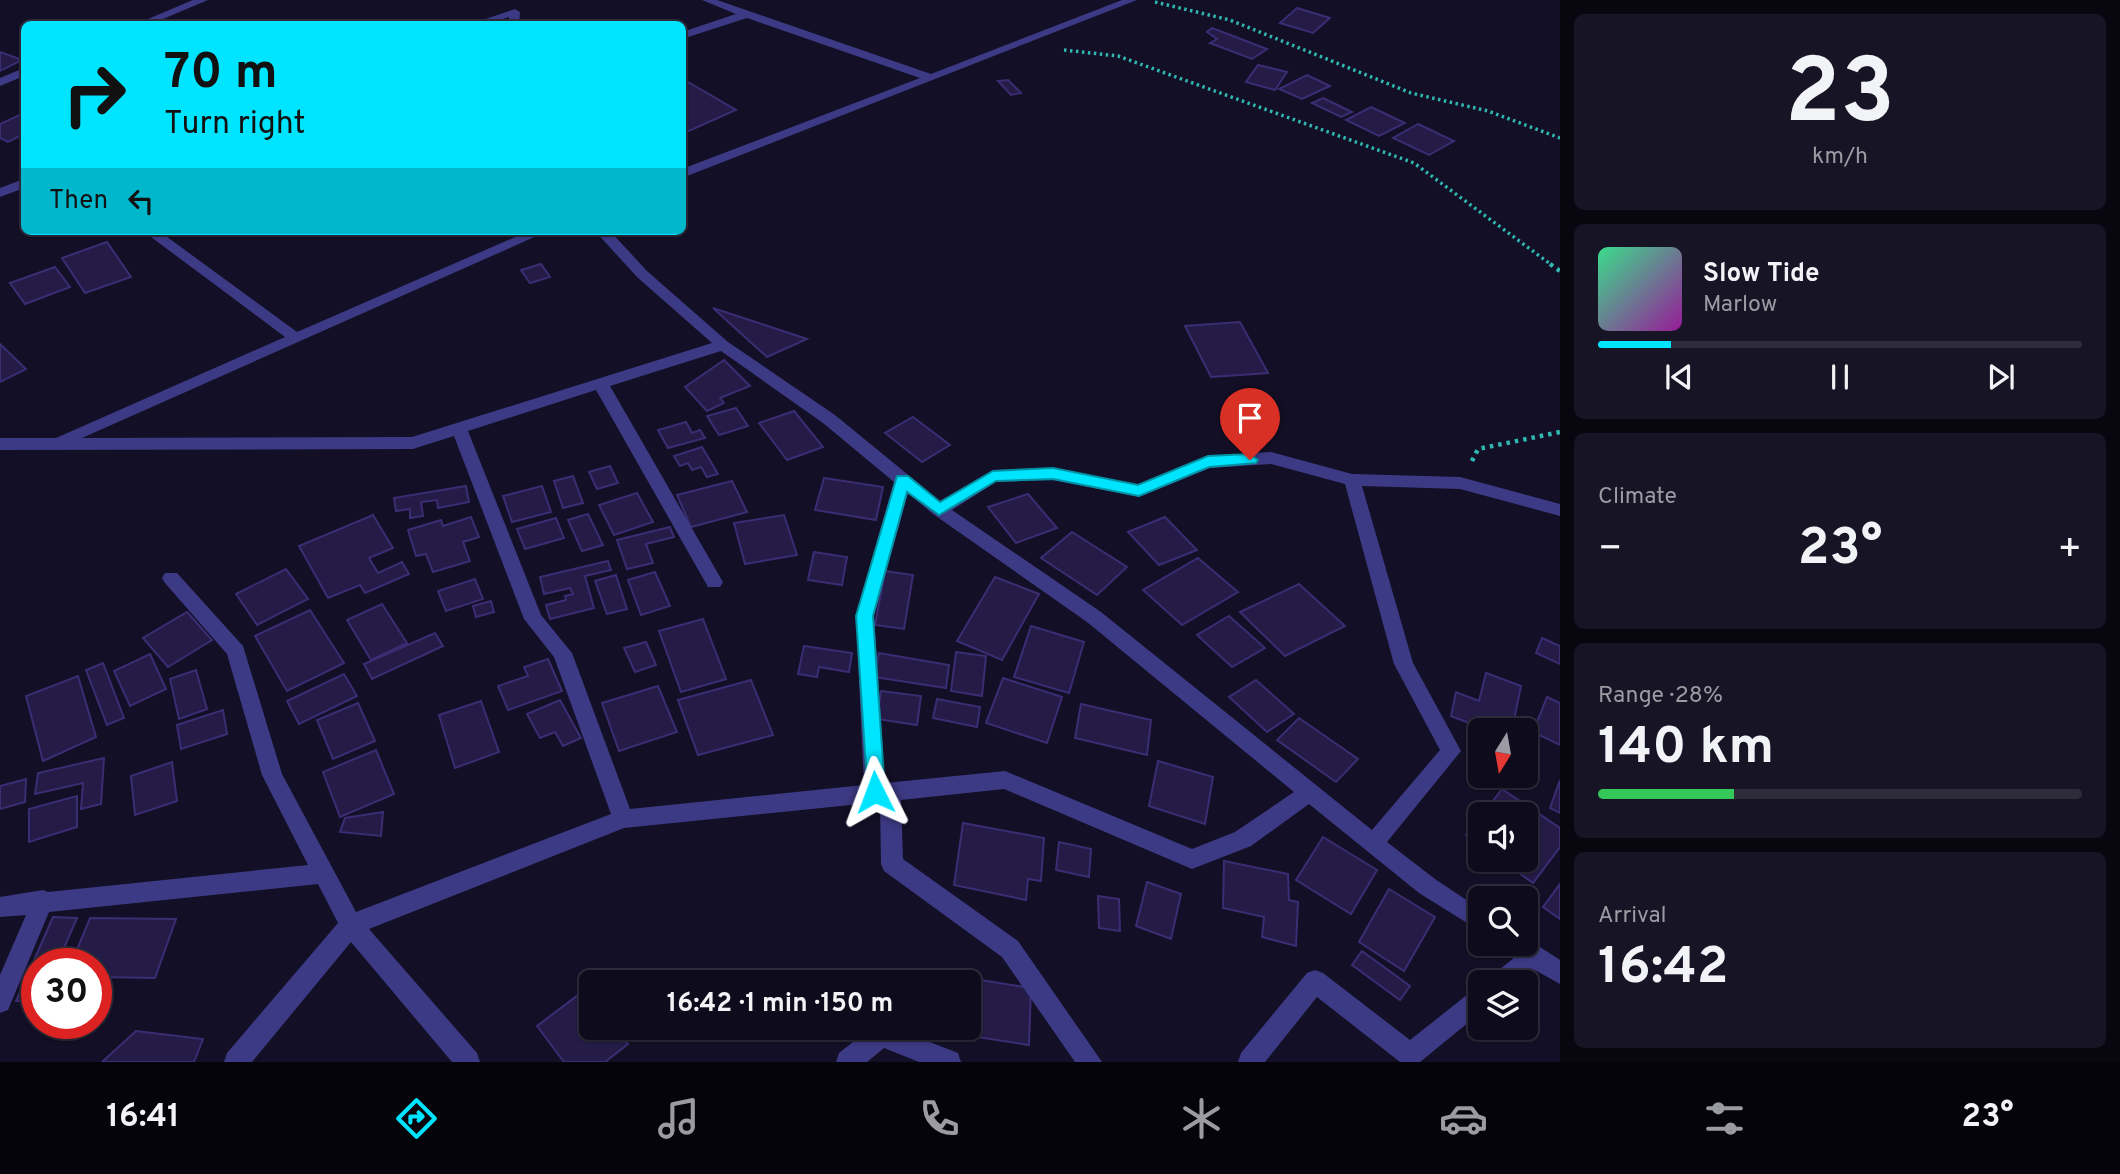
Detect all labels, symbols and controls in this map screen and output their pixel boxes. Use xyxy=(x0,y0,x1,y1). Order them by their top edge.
text: 23 xyxy=(1785,40,1895,155)
text: 70 m xyxy=(164,44,278,106)
icon: right xyxy=(49,49,140,140)
text: Turn right xyxy=(164,105,306,145)
text: km/h xyxy=(1812,143,1868,172)
icon: left xyxy=(122,182,160,220)
text: Then xyxy=(49,185,108,218)
text: Slow Tide xyxy=(1703,258,1820,291)
text: Marlow xyxy=(1703,291,1777,320)
icon: previous xyxy=(1660,358,1698,396)
icon: pause xyxy=(1821,358,1859,396)
icon: next xyxy=(1982,358,2020,396)
pin xyxy=(1220,388,1280,460)
icon: arrive xyxy=(1231,399,1269,437)
text: Climate xyxy=(1598,483,1677,512)
text: 23° xyxy=(1798,517,1882,583)
text: − xyxy=(1598,526,1623,575)
text: + xyxy=(2057,526,2082,575)
text: Range · 28% xyxy=(1598,682,1723,711)
text: 140 km xyxy=(1598,716,1774,782)
north arrow xyxy=(1468,718,1538,788)
map controls xyxy=(1468,718,1538,1040)
position arrow xyxy=(838,755,912,829)
button: sound xyxy=(1468,802,1538,872)
button: search xyxy=(1468,886,1538,956)
text: Arrival xyxy=(1598,902,1667,931)
text: 16:42 xyxy=(1598,936,1729,1002)
speed limit sign: 30 xyxy=(21,948,112,1039)
button: layers xyxy=(1468,970,1538,1040)
text: 16:42 · 1 min · 150 m xyxy=(667,988,893,1021)
icon: directions xyxy=(392,1094,441,1143)
icon: music xyxy=(654,1094,703,1143)
icon: phone xyxy=(915,1094,964,1143)
icon: climate xyxy=(1177,1094,1226,1143)
icon: car xyxy=(1439,1094,1488,1143)
icon: filters xyxy=(1700,1094,1749,1143)
text: 16:41 xyxy=(106,1098,180,1138)
text: 23° xyxy=(1962,1098,2014,1138)

